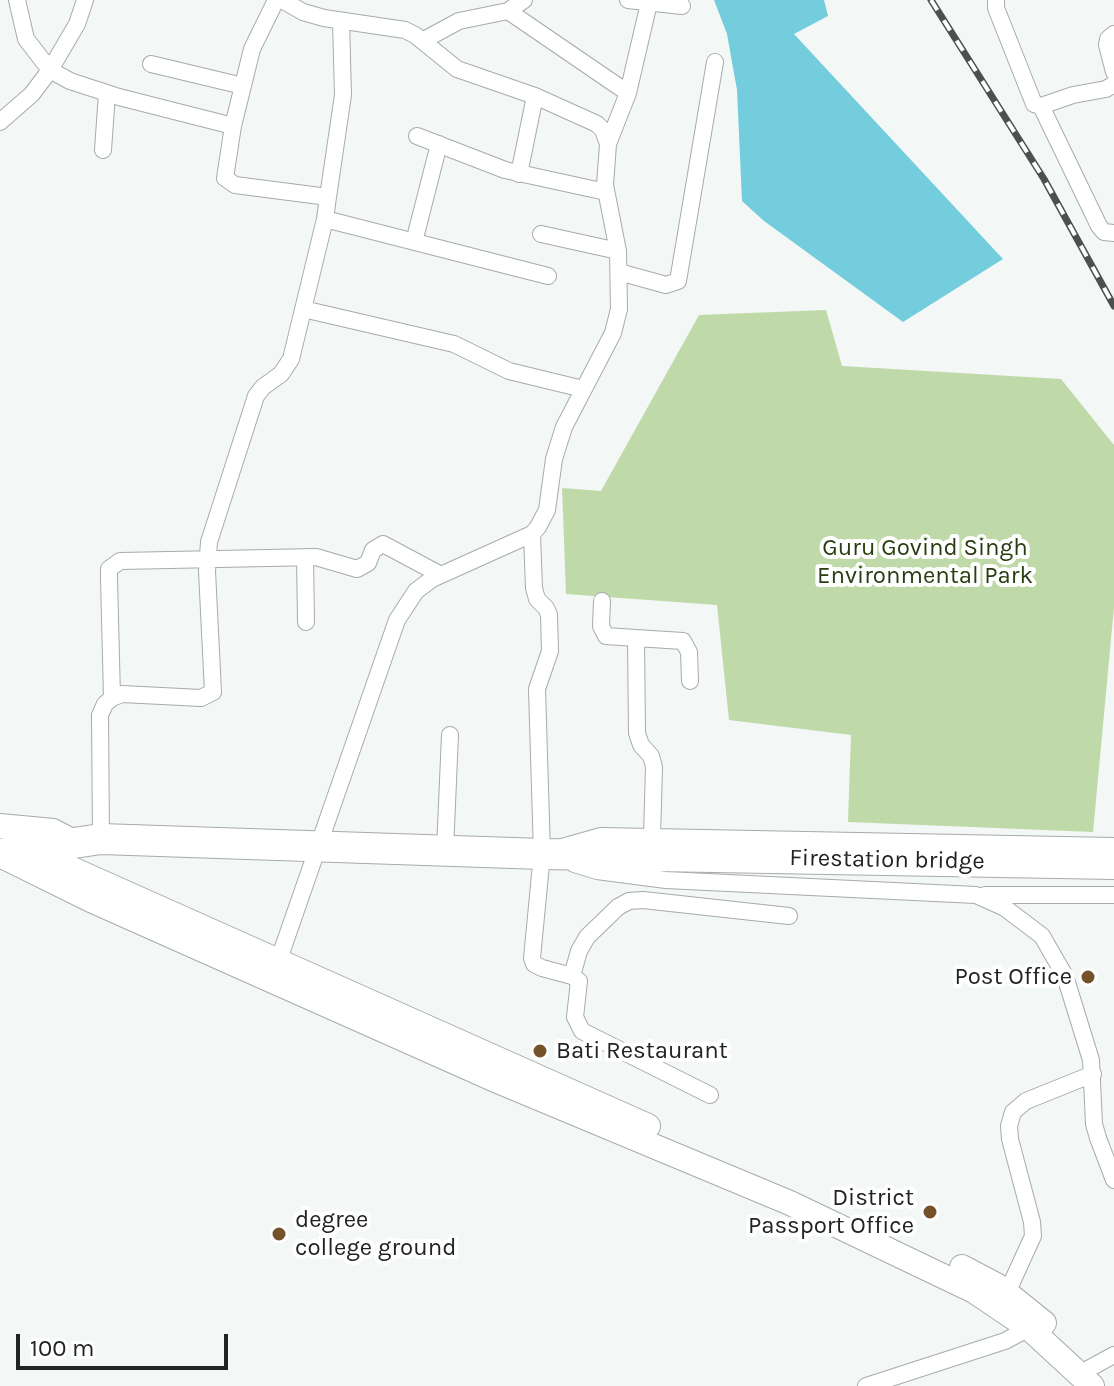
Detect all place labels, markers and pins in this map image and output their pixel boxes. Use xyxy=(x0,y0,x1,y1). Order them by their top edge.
place label: Post Office xyxy=(954,963,1072,991)
marker: Post Office xyxy=(1079,968,1097,986)
place label: Bati Restaurant xyxy=(556,1037,728,1065)
marker: Bati Restaurant xyxy=(531,1042,549,1060)
place label: District Passport Office xyxy=(748,1184,914,1240)
marker: District Passport Office xyxy=(921,1203,939,1221)
place label: degree college ground xyxy=(295,1206,456,1262)
marker: degree college ground xyxy=(270,1225,288,1243)

